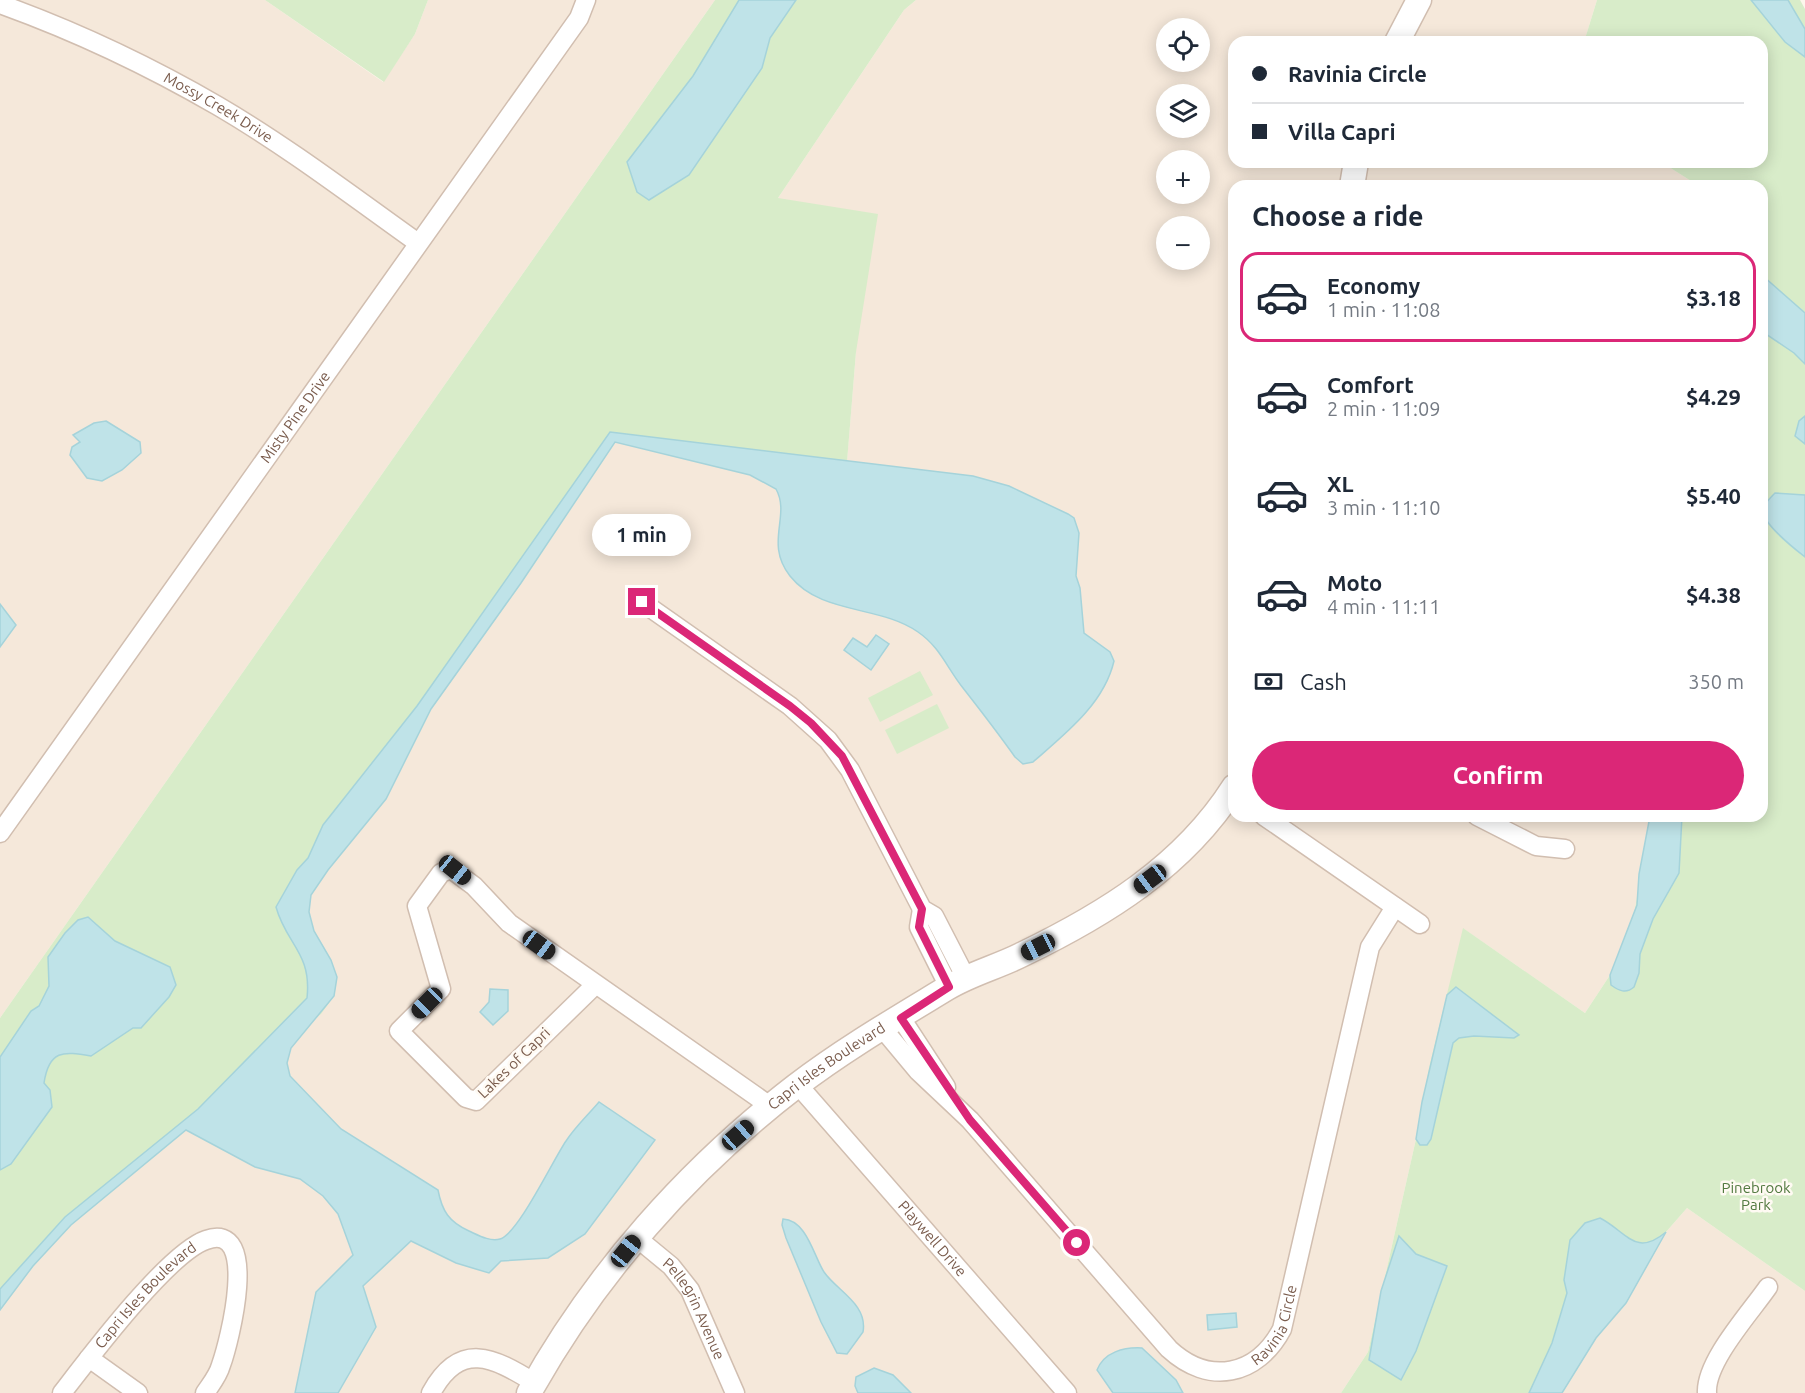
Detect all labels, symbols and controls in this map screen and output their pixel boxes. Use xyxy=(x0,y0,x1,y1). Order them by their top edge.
map controls xyxy=(1156,18,1210,270)
button: locate xyxy=(1156,18,1210,72)
text: Ravinia Circle xyxy=(1288,61,1427,86)
street label: Mossy Creek Drive xyxy=(161,69,276,146)
button: layers xyxy=(1156,84,1210,138)
text: Villa Capri xyxy=(1288,119,1396,144)
button: + xyxy=(1156,150,1210,204)
text: Choose a ride xyxy=(1252,201,1424,231)
button: − xyxy=(1156,216,1210,270)
icon: car xyxy=(1255,270,1309,324)
text: Economy xyxy=(1327,273,1420,298)
text: $3.18 xyxy=(1686,285,1741,310)
text: 1 min · 11:08 xyxy=(1327,298,1441,321)
street label: Misty Pine Drive xyxy=(257,368,333,466)
icon: car xyxy=(1255,369,1309,423)
text: Comfort xyxy=(1327,372,1414,397)
text: $4.29 xyxy=(1686,384,1741,409)
text: 2 min · 11:09 xyxy=(1327,397,1441,420)
icon: car xyxy=(1255,468,1309,522)
text: XL xyxy=(1327,471,1354,496)
text: $5.40 xyxy=(1686,483,1741,508)
text: 3 min · 11:10 xyxy=(1327,496,1441,519)
callout: 1 min xyxy=(592,515,692,557)
text: 1 min xyxy=(616,523,667,546)
icon: car xyxy=(1255,567,1309,621)
text: Moto xyxy=(1327,570,1382,595)
text: $4.38 xyxy=(1686,582,1741,607)
route end xyxy=(628,588,655,615)
text: 4 min · 11:11 xyxy=(1327,595,1441,618)
icon: cash xyxy=(1252,665,1285,698)
text: Cash xyxy=(1300,669,1347,694)
text: 350 m xyxy=(1688,670,1744,693)
button: Confirm xyxy=(1252,741,1744,810)
car xyxy=(435,852,475,888)
car xyxy=(1130,861,1170,897)
car xyxy=(519,927,559,963)
car xyxy=(1018,931,1058,963)
car xyxy=(408,984,446,1022)
street label: Capri Isles Boulevard xyxy=(764,1019,888,1113)
street label: Lakes of Capri xyxy=(474,1024,553,1101)
car xyxy=(719,1116,757,1154)
park label: Pinebrook Park xyxy=(1721,1179,1791,1213)
street label: Playwell Drive xyxy=(895,1197,970,1280)
route start xyxy=(1063,1229,1090,1256)
car xyxy=(608,1231,644,1271)
street label: Capri Isles Boulevard xyxy=(91,1238,199,1352)
street label: Pellegrin Avenue xyxy=(660,1254,728,1362)
street label: Ravinia Circle xyxy=(1248,1283,1300,1368)

